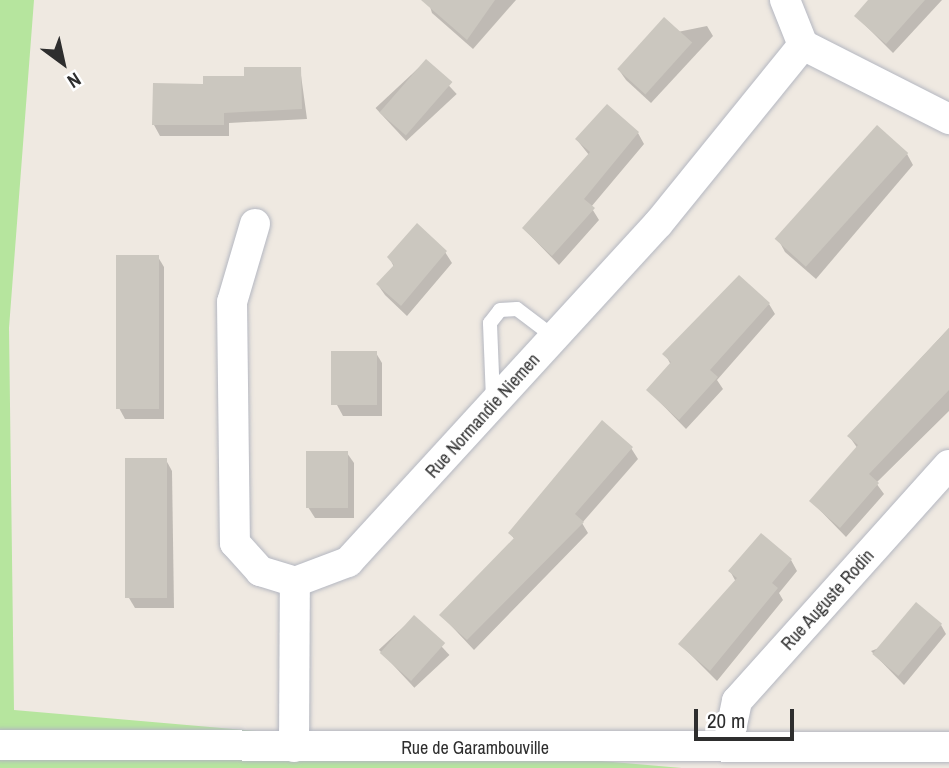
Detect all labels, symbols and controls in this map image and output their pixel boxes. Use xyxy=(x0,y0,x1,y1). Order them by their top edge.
north arrow xyxy=(28,28,98,98)
text: N xyxy=(63,67,86,95)
street label: Rue Normandie Niemen xyxy=(421,349,545,483)
street label: Rue Auguste Rodin xyxy=(777,545,879,655)
scale bar xyxy=(697,694,797,738)
text: 20 m xyxy=(707,706,745,735)
street label: Rue de Garambouville xyxy=(401,737,549,759)

